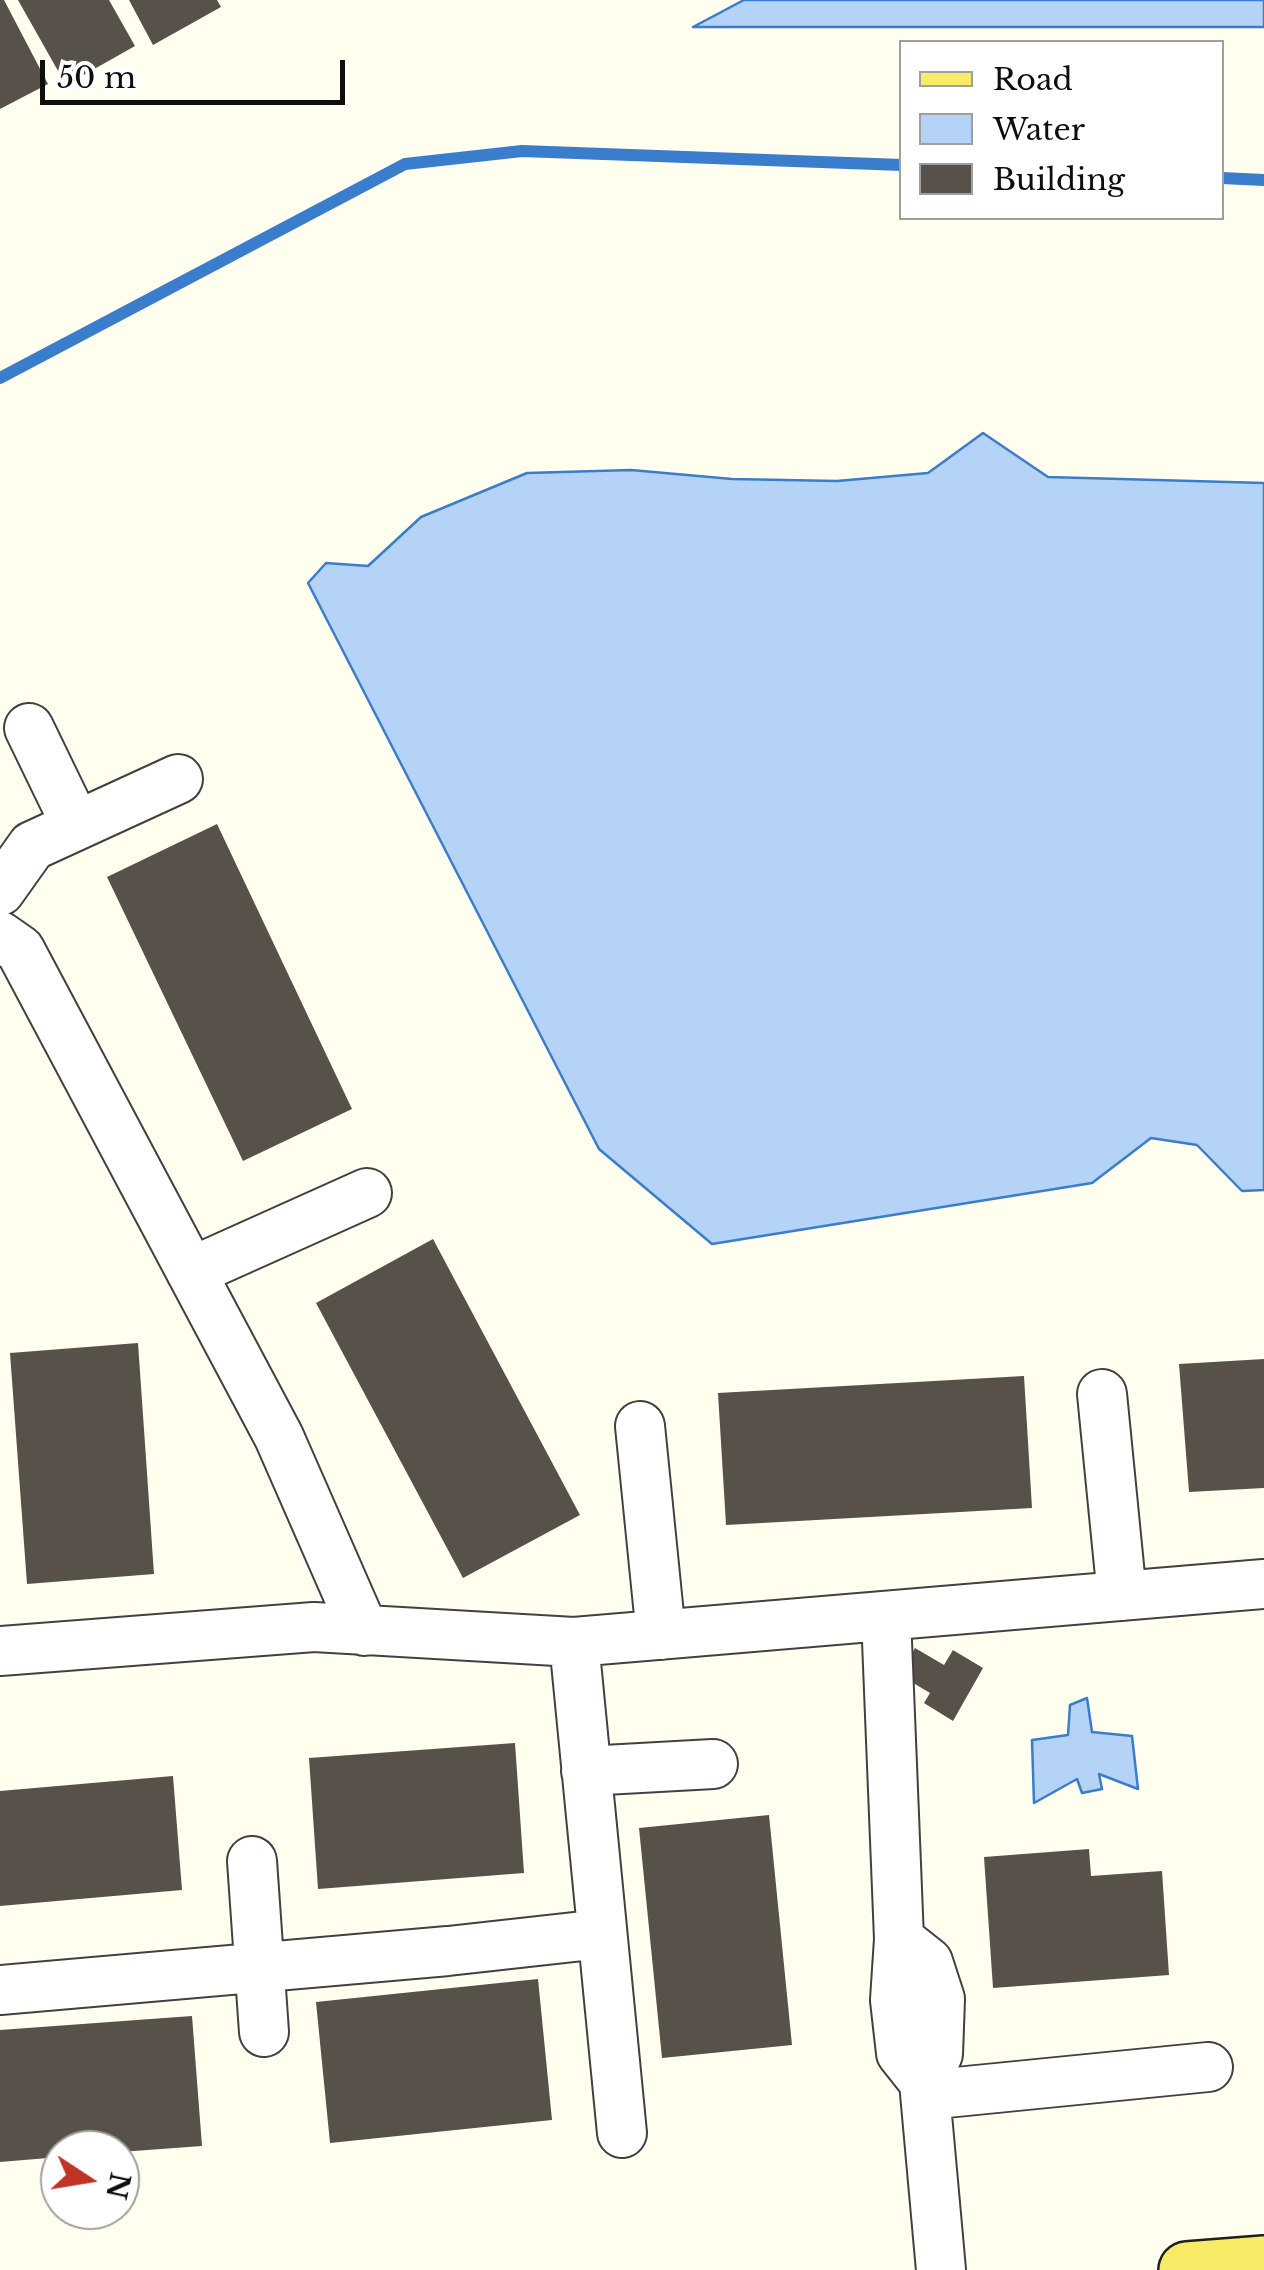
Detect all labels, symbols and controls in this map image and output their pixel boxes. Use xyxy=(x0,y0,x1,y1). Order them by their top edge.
scale bar xyxy=(45,40,350,102)
legend xyxy=(899,40,1224,220)
text: 50 m xyxy=(57,59,136,96)
text: Road xyxy=(993,61,1073,98)
text: Water xyxy=(993,111,1085,148)
text: Building xyxy=(993,161,1125,198)
north arrow xyxy=(40,2130,140,2230)
text: N xyxy=(98,2169,138,2202)

